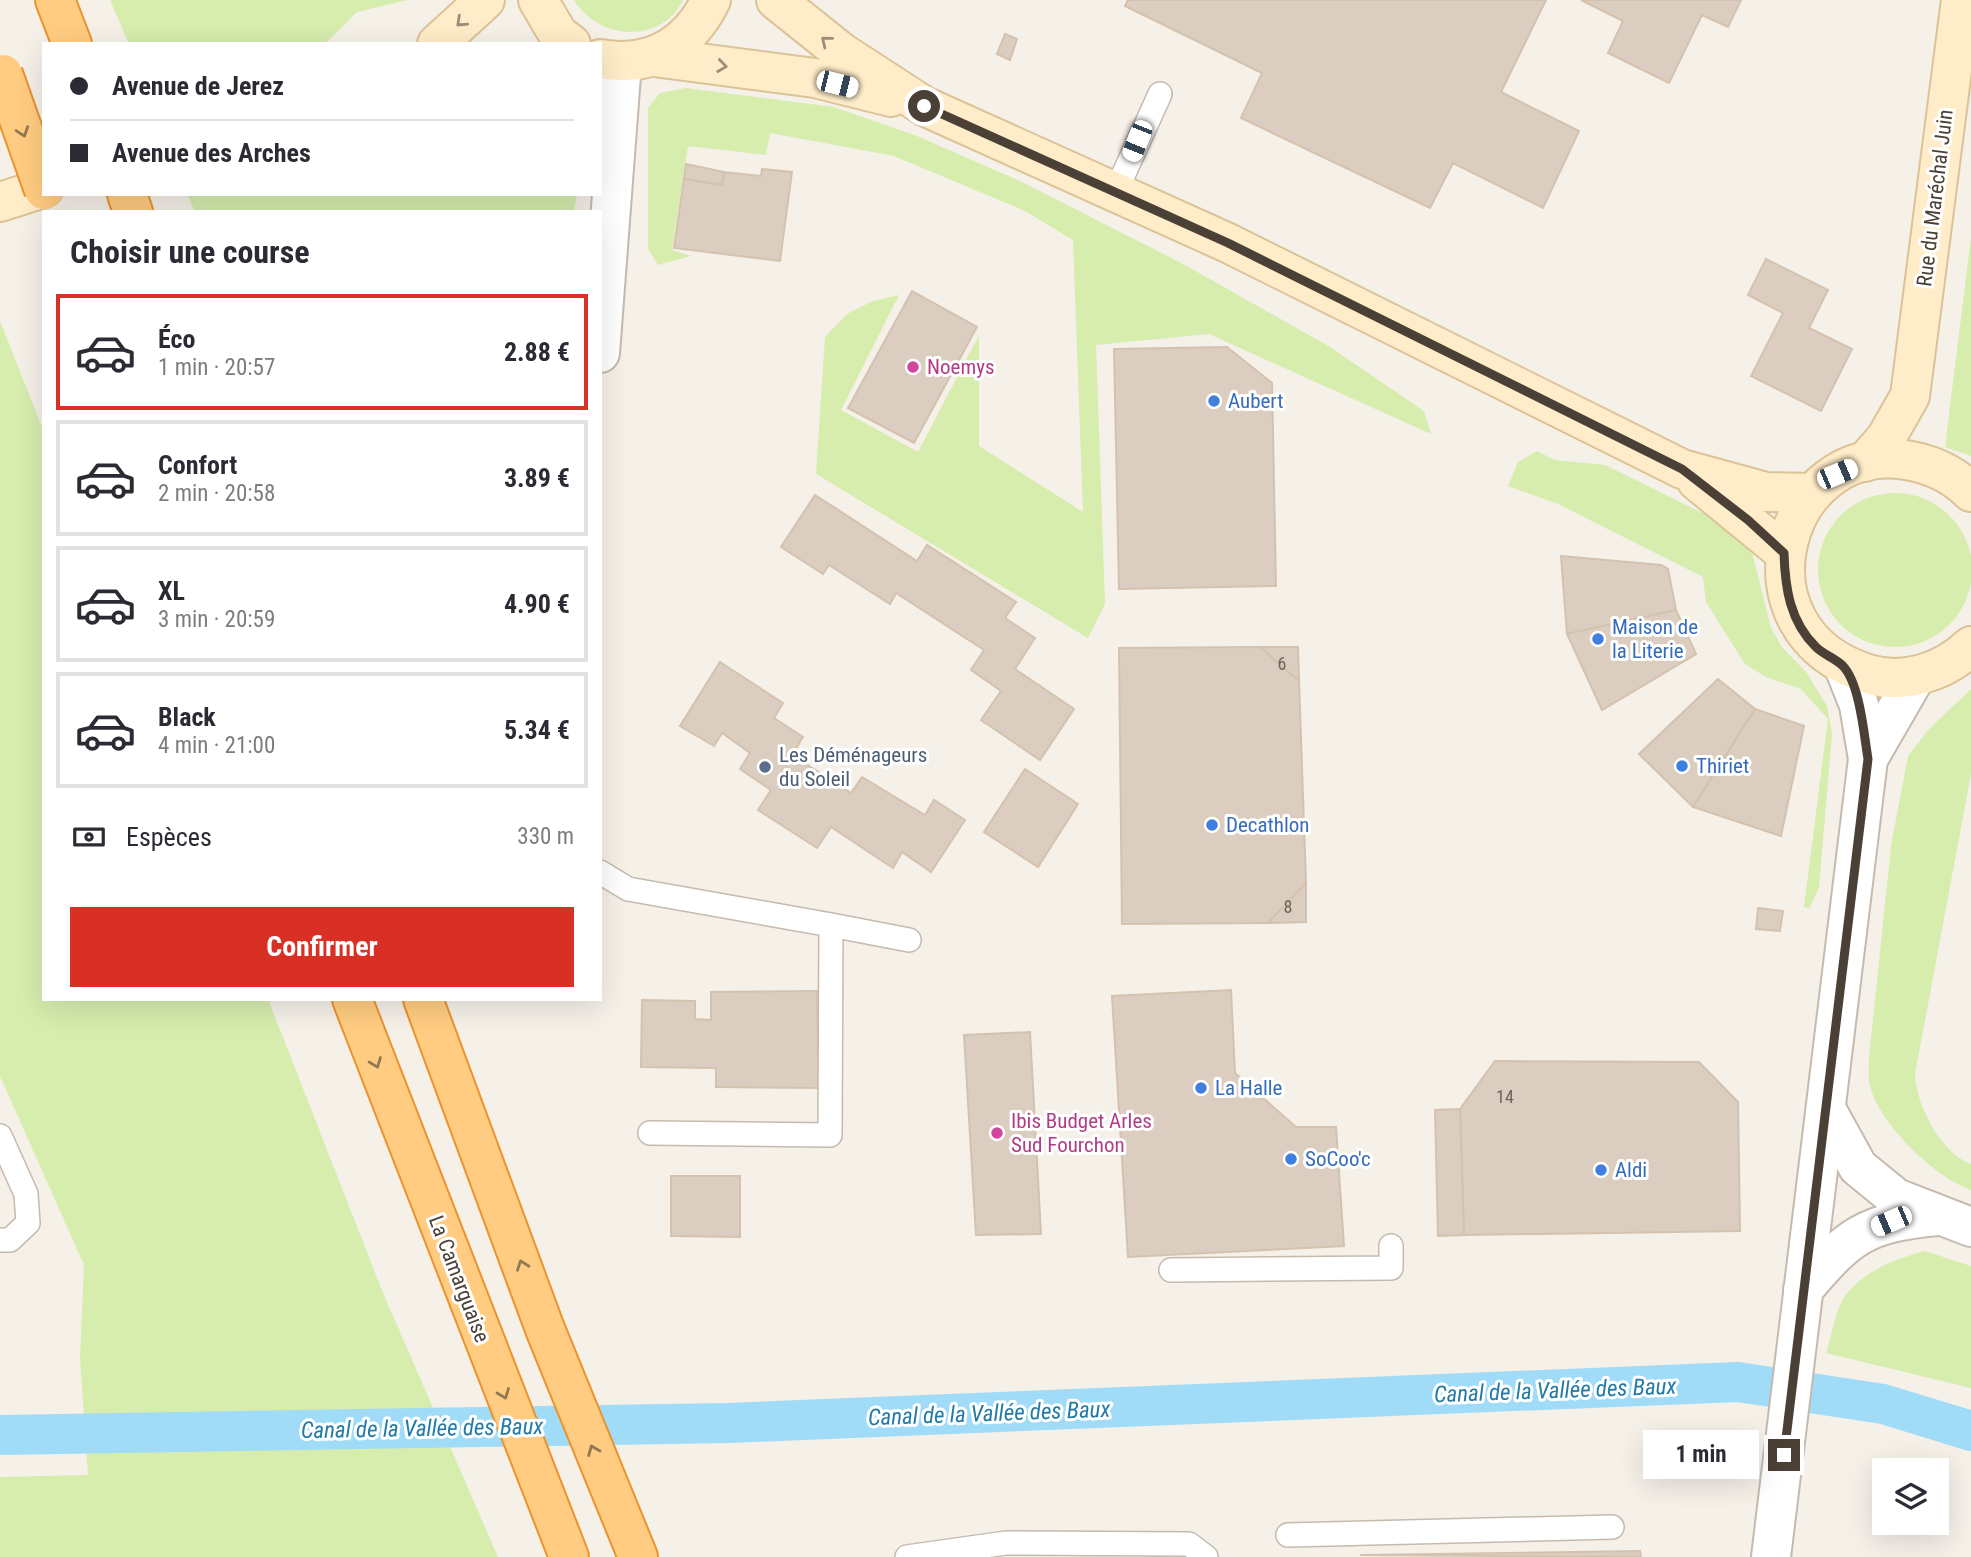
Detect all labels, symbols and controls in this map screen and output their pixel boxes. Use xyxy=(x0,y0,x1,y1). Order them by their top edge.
one-way arrow xyxy=(456,14,469,26)
one-way arrow xyxy=(822,36,834,49)
one-way arrow xyxy=(716,58,728,73)
car xyxy=(815,69,860,99)
text: Avenue de Jerez xyxy=(112,71,284,101)
route start xyxy=(908,90,940,122)
street label: Rue du Maréchal Juin xyxy=(1912,108,1958,288)
car xyxy=(1120,118,1155,164)
one-way arrow xyxy=(15,125,29,137)
text: Avenue des Arches xyxy=(112,138,311,168)
text: Choisir une course xyxy=(70,233,310,271)
icon: car xyxy=(74,321,137,384)
text: Éco xyxy=(158,324,195,354)
text: 2.88 € xyxy=(504,337,570,367)
text: 1 min · 20:57 xyxy=(158,354,275,381)
place label: Noemys xyxy=(927,355,995,379)
marker: Noemys xyxy=(905,359,921,375)
place label: Aubert xyxy=(1228,389,1283,413)
marker: Aubert xyxy=(1206,393,1222,409)
icon: car xyxy=(74,447,137,510)
text: Confort xyxy=(158,450,237,480)
car xyxy=(1814,456,1861,492)
text: 3.89 € xyxy=(504,463,570,493)
text: 2 min · 20:58 xyxy=(158,480,275,507)
icon: car xyxy=(74,573,137,636)
text: XL xyxy=(158,576,185,606)
text: 4.90 € xyxy=(504,589,570,619)
text: 3 min · 20:59 xyxy=(158,606,275,633)
place label: Maison de la Literie xyxy=(1612,615,1698,663)
marker: Maison de la Literie xyxy=(1590,631,1606,647)
house number: 6 xyxy=(1278,653,1286,674)
icon: car xyxy=(74,699,137,762)
text: Black xyxy=(158,702,216,732)
text: 5.34 € xyxy=(504,715,570,745)
text: 4 min · 21:00 xyxy=(158,732,275,759)
place label: Les Déménageurs du Soleil xyxy=(779,743,927,791)
place label: Thiriet xyxy=(1696,754,1749,778)
marker: Thiriet xyxy=(1674,758,1690,774)
marker: Les Déménageurs du Soleil xyxy=(757,759,773,775)
place label: Decathlon xyxy=(1226,813,1309,837)
marker: Decathlon xyxy=(1204,817,1220,833)
icon: cash xyxy=(70,818,108,856)
text: Espèces xyxy=(126,822,212,852)
text: 330 m xyxy=(517,823,574,850)
house number: 8 xyxy=(1284,896,1292,917)
button: Confirmer xyxy=(70,907,574,987)
one-way arrow xyxy=(368,1056,382,1068)
place label: La Halle xyxy=(1215,1076,1283,1100)
marker: La Halle xyxy=(1193,1080,1209,1096)
house number: 14 xyxy=(1496,1086,1514,1107)
place label: Ibis Budget Arles Sud Fourchon xyxy=(1011,1109,1152,1157)
marker: Ibis Budget Arles Sud Fourchon xyxy=(989,1125,1005,1141)
place label: SoCoo'c xyxy=(1305,1147,1371,1171)
marker: SoCoo'c xyxy=(1283,1151,1299,1167)
place label: Aldi xyxy=(1615,1158,1647,1182)
marker: Aldi xyxy=(1593,1162,1609,1178)
car xyxy=(1868,1203,1915,1239)
street label: La Camarguaise xyxy=(424,1212,494,1346)
one-way arrow xyxy=(516,1259,530,1271)
water label: Canal de la Vallée des Baux xyxy=(1433,1373,1677,1408)
one-way arrow xyxy=(495,1387,509,1399)
water label: Canal de la Vallée des Baux xyxy=(867,1396,1111,1431)
water label: Canal de la Vallée des Baux xyxy=(301,1413,544,1444)
callout: 1 min xyxy=(1644,1430,1760,1480)
route end xyxy=(1768,1439,1800,1471)
text: 1 min xyxy=(1675,1441,1727,1468)
one-way arrow xyxy=(588,1445,602,1457)
map controls xyxy=(1872,1458,1949,1535)
button: layers xyxy=(1872,1458,1949,1535)

